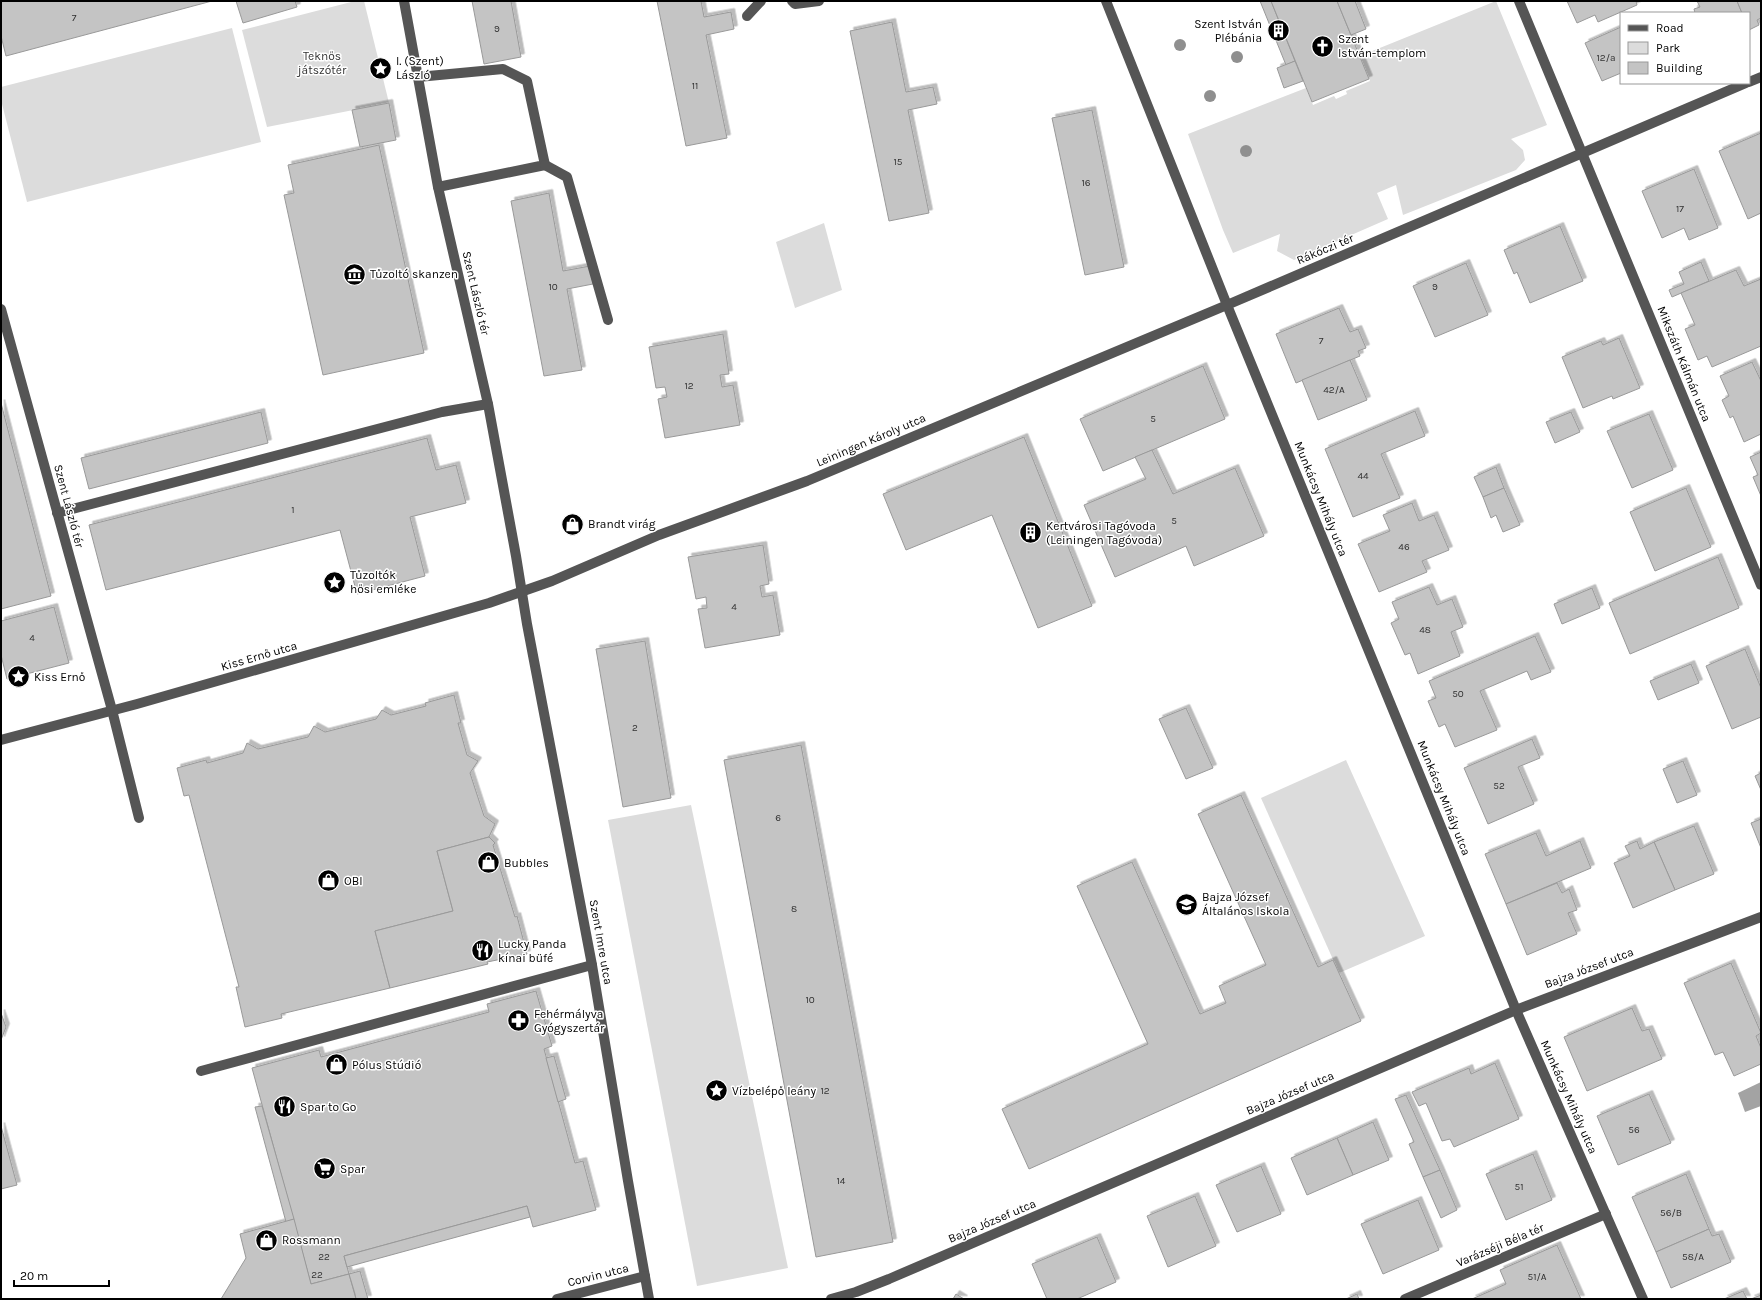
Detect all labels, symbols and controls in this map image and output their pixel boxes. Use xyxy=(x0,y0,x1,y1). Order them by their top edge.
house number: 7 xyxy=(72,12,77,24)
legend xyxy=(1620,12,1750,84)
place label: Szent István Plébánia xyxy=(1194,17,1262,45)
building icon: Szent István Plébánia xyxy=(1265,18,1291,44)
text: Road xyxy=(1656,21,1684,35)
house number: 9 xyxy=(494,23,500,35)
place label: Szent István-templom xyxy=(1338,32,1426,60)
church icon: Szent István-templom xyxy=(1309,33,1335,59)
text: Park xyxy=(1656,41,1681,55)
park label: Teknős játszótér xyxy=(296,49,347,77)
house number: 12/a xyxy=(1597,52,1615,64)
place label: I. (Szent) László xyxy=(396,54,444,82)
place icon: I. (Szent) László xyxy=(367,55,393,81)
text: Building xyxy=(1656,61,1703,75)
house number: 11 xyxy=(692,80,698,92)
house number: 15 xyxy=(894,156,903,168)
house number: 16 xyxy=(1081,177,1091,189)
house number: 17 xyxy=(1676,203,1684,215)
street label: Rákóczi tér xyxy=(1294,230,1356,267)
street label: Szent László tér xyxy=(460,250,493,337)
museum icon: Tűzoltó skanzen xyxy=(341,261,367,287)
place label: Tűzoltó skanzen xyxy=(370,267,458,281)
house number: 10 xyxy=(548,281,558,293)
house number: 9 xyxy=(1432,281,1438,293)
street label: Mikszáth Kálmán utca xyxy=(1654,304,1714,424)
house number: 7 xyxy=(1319,335,1324,347)
house number: 12 xyxy=(684,380,694,392)
house number: 42/A xyxy=(1323,384,1345,396)
street label: Leiningen Károly utca xyxy=(814,411,928,469)
house number: 5 xyxy=(1150,413,1156,425)
street label: Munkácsy Mihály utca xyxy=(1292,439,1350,559)
street label: Szent László tér xyxy=(51,463,87,550)
house number: 44 xyxy=(1357,470,1369,482)
house number: 1 xyxy=(291,504,295,516)
shop icon: Brandt virág xyxy=(560,511,586,537)
house number: 5 xyxy=(1171,515,1177,527)
place label: Brandt virág xyxy=(588,517,656,531)
place label: Kertvárosi Tagóvoda (Leiningen Tagóvoda) xyxy=(1046,519,1162,547)
building icon: Kertvárosi Tagóvoda (Leiningen Tagóvoda) xyxy=(1018,520,1044,546)
house number: 46 xyxy=(1398,541,1410,553)
place label: Tűzoltók hősi emléke xyxy=(350,568,416,596)
place icon: Tűzoltók hősi emléke xyxy=(322,569,348,595)
house number: 4 xyxy=(731,601,737,613)
house number: 48 xyxy=(1419,624,1431,636)
house number: 4 xyxy=(29,632,35,644)
street label: Kiss Ernő utca xyxy=(219,638,299,674)
place icon: Kiss Ernő xyxy=(5,664,31,690)
place label: Kiss Ernő xyxy=(34,670,85,684)
house number: 50 xyxy=(1452,688,1464,700)
house number: 2 xyxy=(632,722,638,734)
street label: Munkácsy Mihály utca xyxy=(1415,738,1473,858)
house number: 52 xyxy=(1493,780,1505,792)
house number: 6 xyxy=(775,812,781,824)
shop icon: Bubbles xyxy=(476,850,502,876)
place label: Bubbles xyxy=(504,856,549,870)
shop icon: OBI xyxy=(315,868,341,894)
place label: OBI xyxy=(344,874,363,888)
place label: Bajza József Általános Iskola xyxy=(1202,890,1289,918)
school or university icon: Bajza József Általános Iskola xyxy=(1174,891,1200,917)
street label: Szent Imre utca xyxy=(587,898,615,986)
house number: 8 xyxy=(791,903,797,915)
place label: Lucky Panda kínai büfé xyxy=(498,937,566,965)
restaurant icon: Lucky Panda kínai büfé xyxy=(469,938,495,964)
street label: Bajza József utca xyxy=(1543,945,1635,991)
house number: 10 xyxy=(805,994,815,1006)
place label: Fehérmályva Gyógyszertár xyxy=(534,1007,605,1035)
pharmacy icon: Fehérmályva Gyógyszertár xyxy=(506,1008,532,1034)
street label: Munkácsy Mihály utca xyxy=(1538,1038,1600,1156)
shop icon: Pólus Stúdió xyxy=(324,1052,350,1078)
place label: Pólus Stúdió xyxy=(352,1058,421,1072)
street label: Bajza József utca xyxy=(1244,1068,1336,1118)
place icon: Vízbelépő leány xyxy=(703,1078,729,1104)
place label: Vízbelépő leány xyxy=(732,1084,817,1098)
house number: 12 xyxy=(820,1085,830,1097)
restaurant icon: Spar to Go xyxy=(272,1094,298,1120)
place label: Spar to Go xyxy=(300,1100,356,1114)
house number: 56 xyxy=(1628,1124,1640,1136)
supermarket icon: Spar xyxy=(311,1156,337,1182)
place label: Spar xyxy=(340,1162,366,1176)
house number: 14 xyxy=(837,1175,846,1187)
house number: 51 xyxy=(1515,1181,1523,1193)
street label: Bajza József utca xyxy=(946,1196,1038,1246)
house number: 56/B xyxy=(1660,1207,1682,1219)
street label: Varázséji Béla tér xyxy=(1454,1220,1546,1270)
shop icon: Rossmann xyxy=(254,1227,280,1253)
place label: Rossmann xyxy=(282,1233,341,1247)
house number: 22 xyxy=(318,1251,330,1263)
house number: 58/A xyxy=(1682,1251,1704,1263)
street label: Corvin utca xyxy=(566,1261,630,1289)
scale bar xyxy=(14,1262,109,1288)
text: 20 m xyxy=(20,1269,48,1283)
house number: 22 xyxy=(311,1269,323,1281)
house number: 51/A xyxy=(1527,1271,1547,1283)

